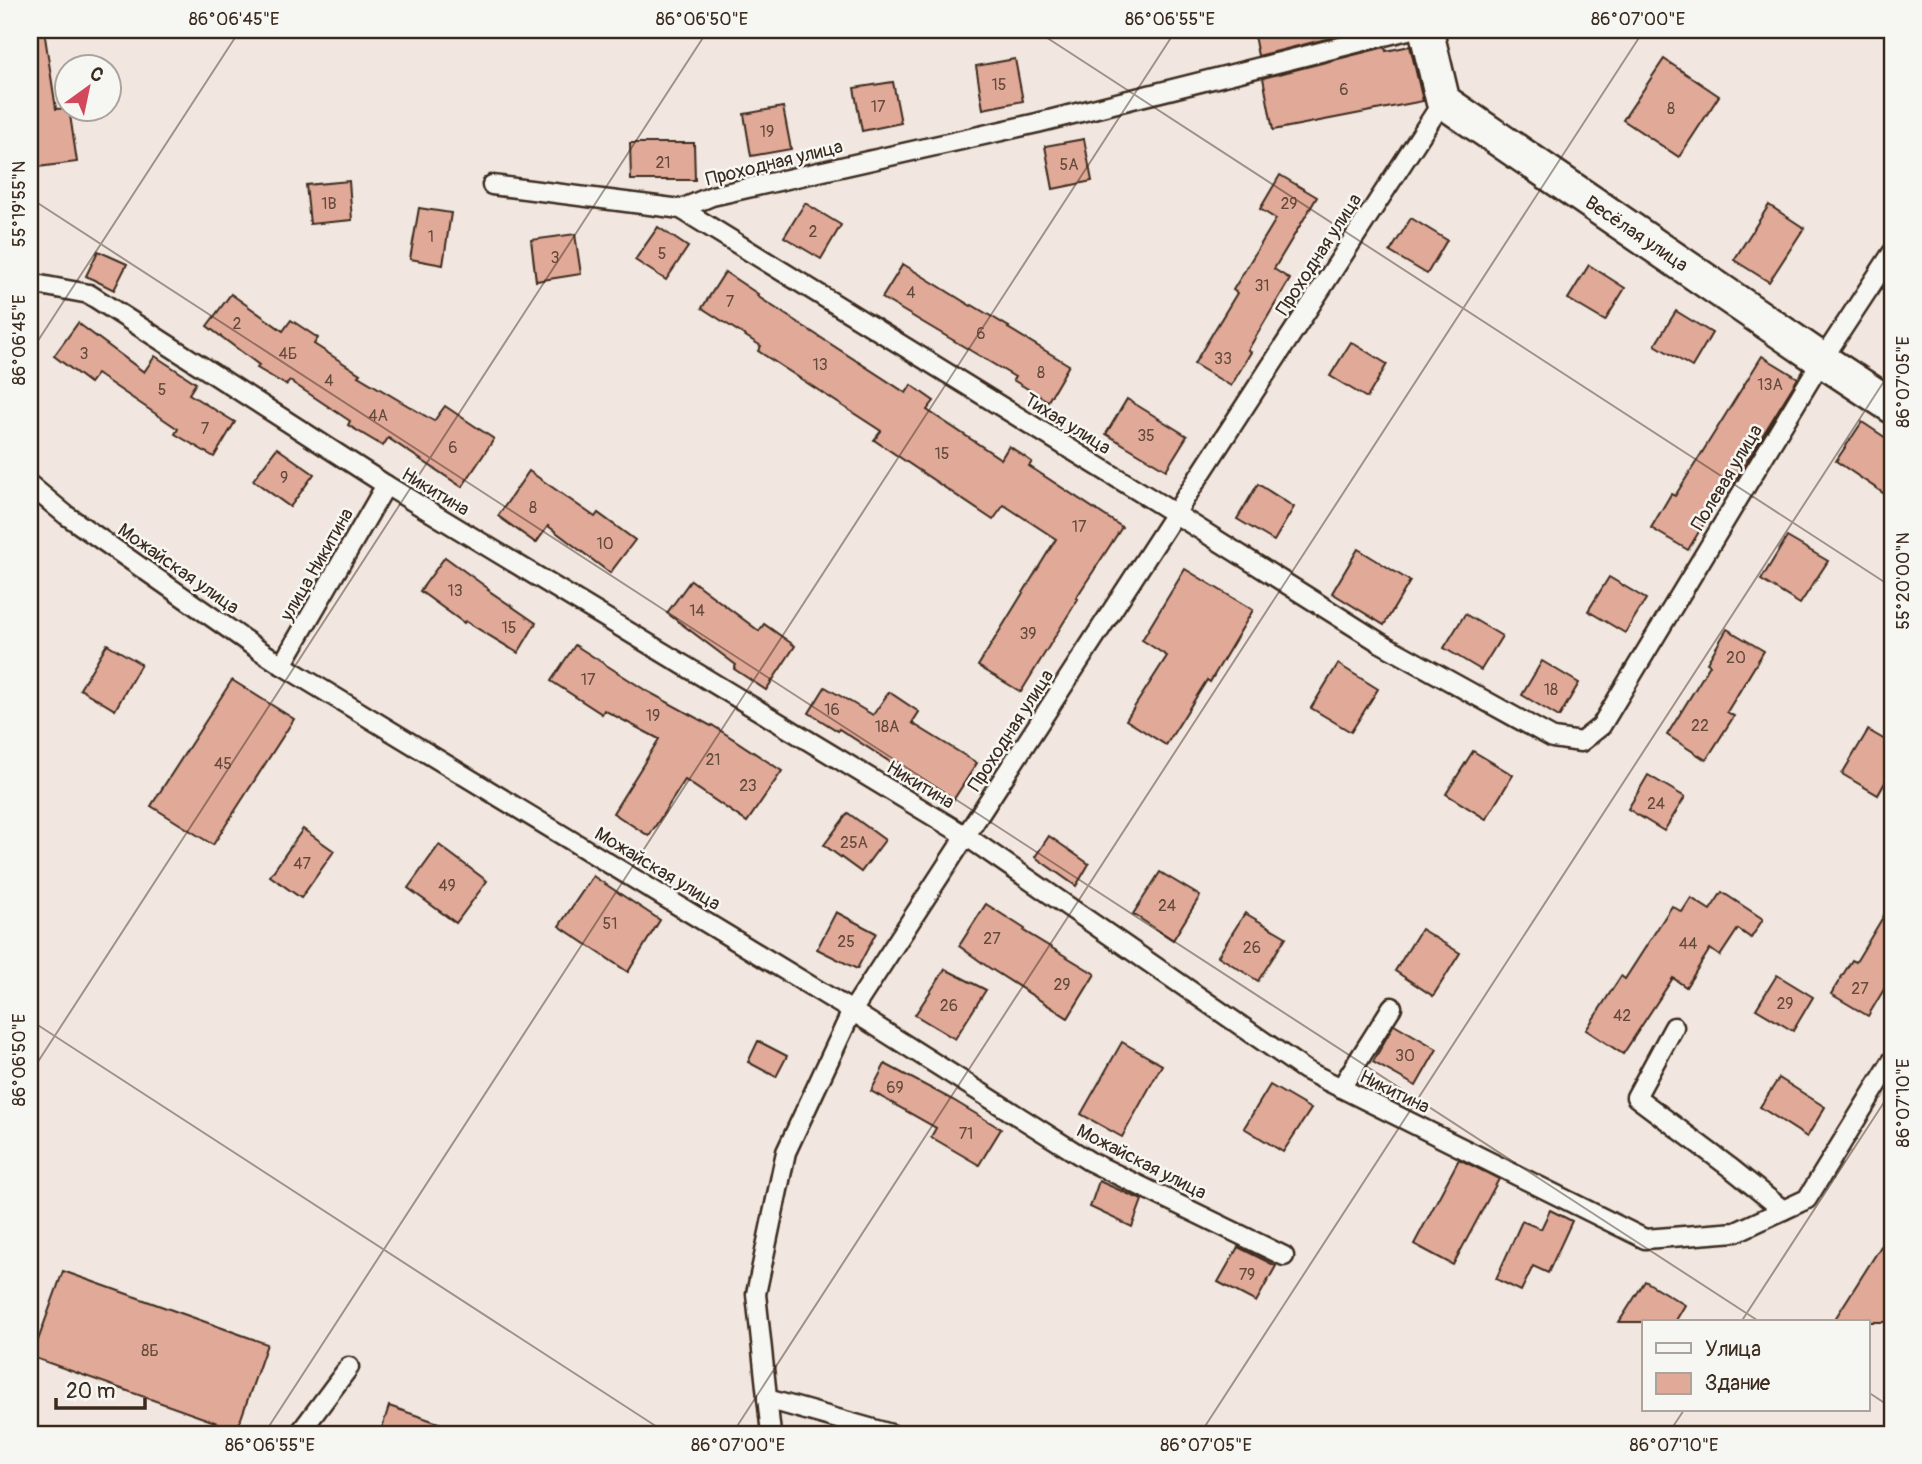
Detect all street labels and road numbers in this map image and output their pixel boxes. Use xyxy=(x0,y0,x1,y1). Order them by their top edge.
street label: Проходная улица xyxy=(703,134,845,192)
street label: Проходная улица xyxy=(1271,189,1367,320)
street label: Весёлая улица xyxy=(1580,191,1693,277)
street label: Тихая улица xyxy=(1020,388,1115,460)
street label: Полевая улица xyxy=(1686,420,1768,535)
street label: Никитина xyxy=(397,462,474,522)
street label: улица Никитина xyxy=(274,504,359,626)
street label: Можайская улица xyxy=(113,518,244,620)
street label: Проходная улица xyxy=(963,665,1059,796)
street label: Никитина xyxy=(882,755,959,815)
street label: Можайская улица xyxy=(590,822,725,916)
street label: Никитина xyxy=(1356,1065,1434,1119)
street label: Можайская улица xyxy=(1073,1119,1211,1205)

